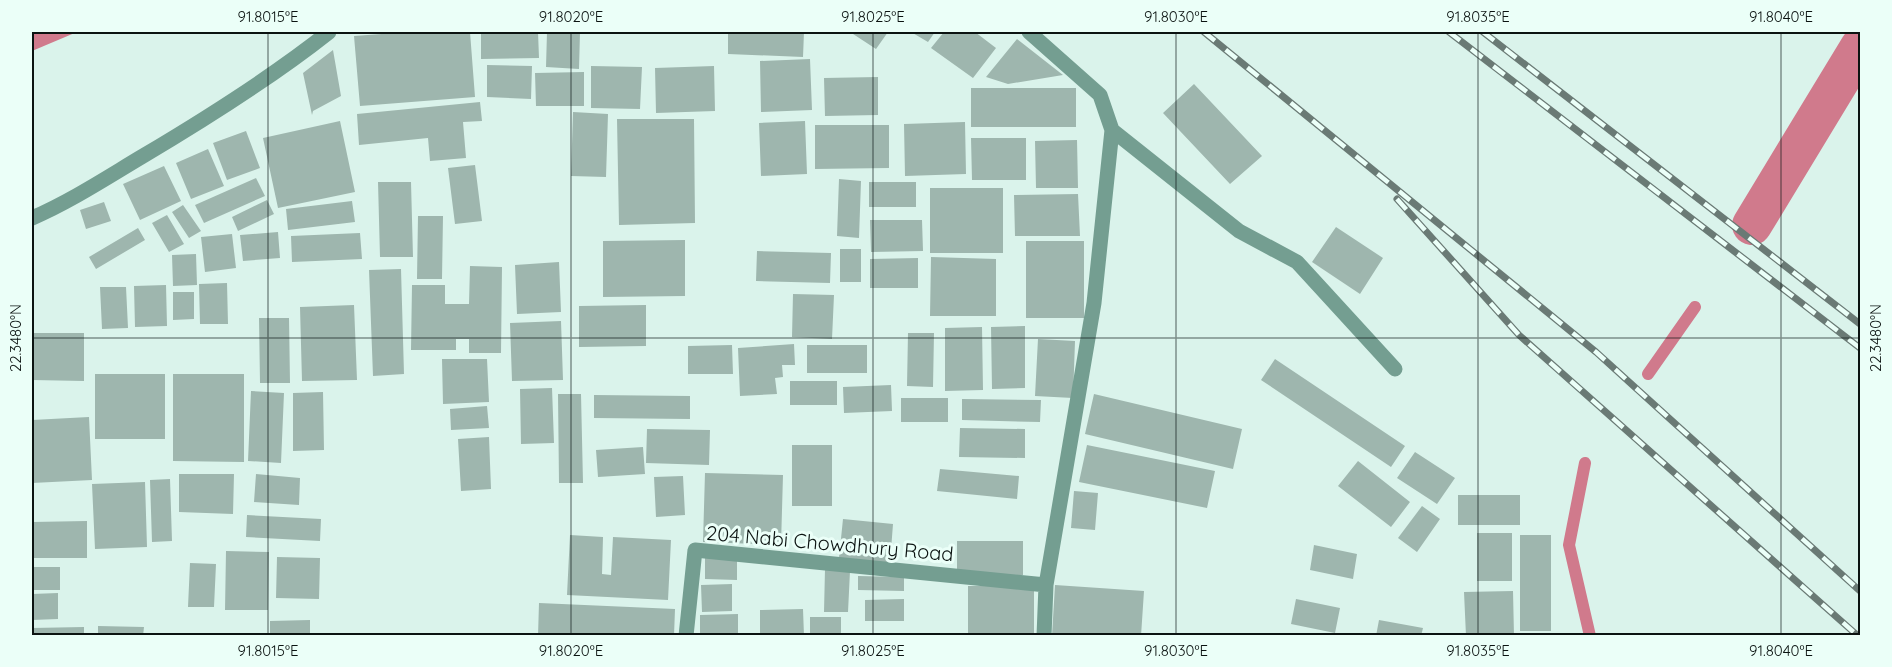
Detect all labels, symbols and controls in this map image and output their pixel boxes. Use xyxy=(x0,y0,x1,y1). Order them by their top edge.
text: 91.8015°E xyxy=(238,7,299,26)
text: 91.8020°E xyxy=(539,7,603,26)
text: 91.8025°E xyxy=(841,7,905,26)
text: 91.8030°E xyxy=(1144,7,1208,26)
text: 91.8035°E xyxy=(1446,7,1510,26)
text: 91.8040°E xyxy=(1749,7,1813,26)
text: 22.3480°N xyxy=(6,304,25,372)
text: 22.3480°N xyxy=(1866,304,1885,372)
street label: 204 Nabi Chowdhury Road xyxy=(705,520,955,566)
text: 91.8015°E xyxy=(238,641,299,660)
text: 91.8020°E xyxy=(539,641,603,660)
text: 91.8025°E xyxy=(841,641,905,660)
text: 91.8030°E xyxy=(1144,641,1208,660)
text: 91.8035°E xyxy=(1446,641,1510,660)
text: 91.8040°E xyxy=(1749,641,1813,660)

